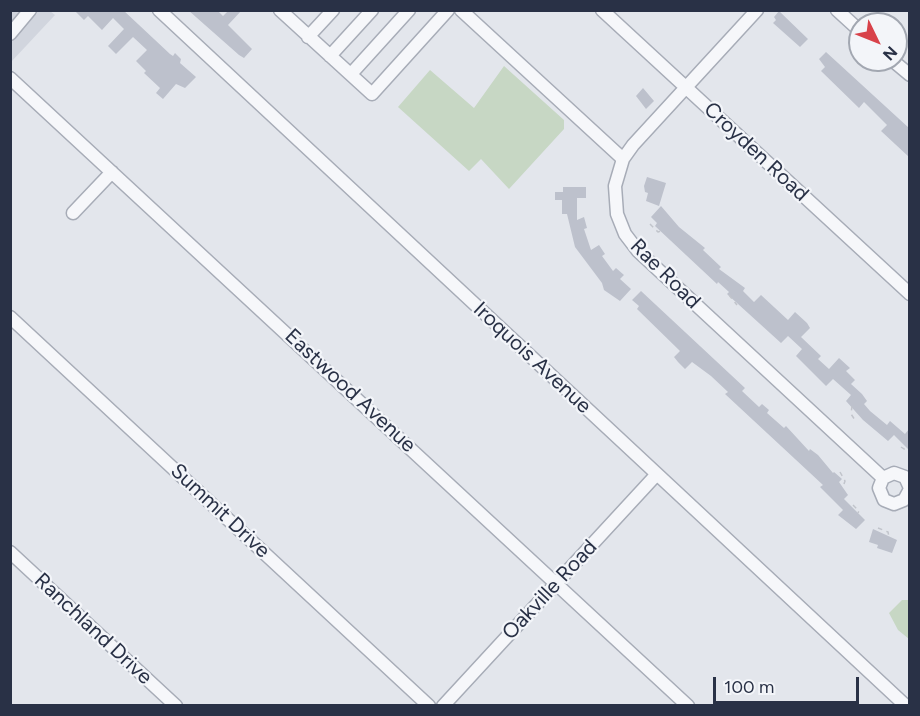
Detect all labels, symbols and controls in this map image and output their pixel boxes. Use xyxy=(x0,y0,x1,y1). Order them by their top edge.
north arrow xyxy=(848,12,908,72)
text: N xyxy=(879,42,901,64)
street label: Croyden Road xyxy=(698,97,814,207)
street label: Rae Road xyxy=(625,234,705,314)
street label: Iroquois Avenue xyxy=(468,297,596,419)
street label: Eastwood Avenue xyxy=(279,324,421,458)
street label: Summit Drive xyxy=(165,459,275,563)
street label: Oakville Road xyxy=(497,535,603,645)
street label: Ranchland Drive xyxy=(29,568,157,690)
scale bar xyxy=(716,665,862,703)
text: 100 m xyxy=(724,676,774,698)

